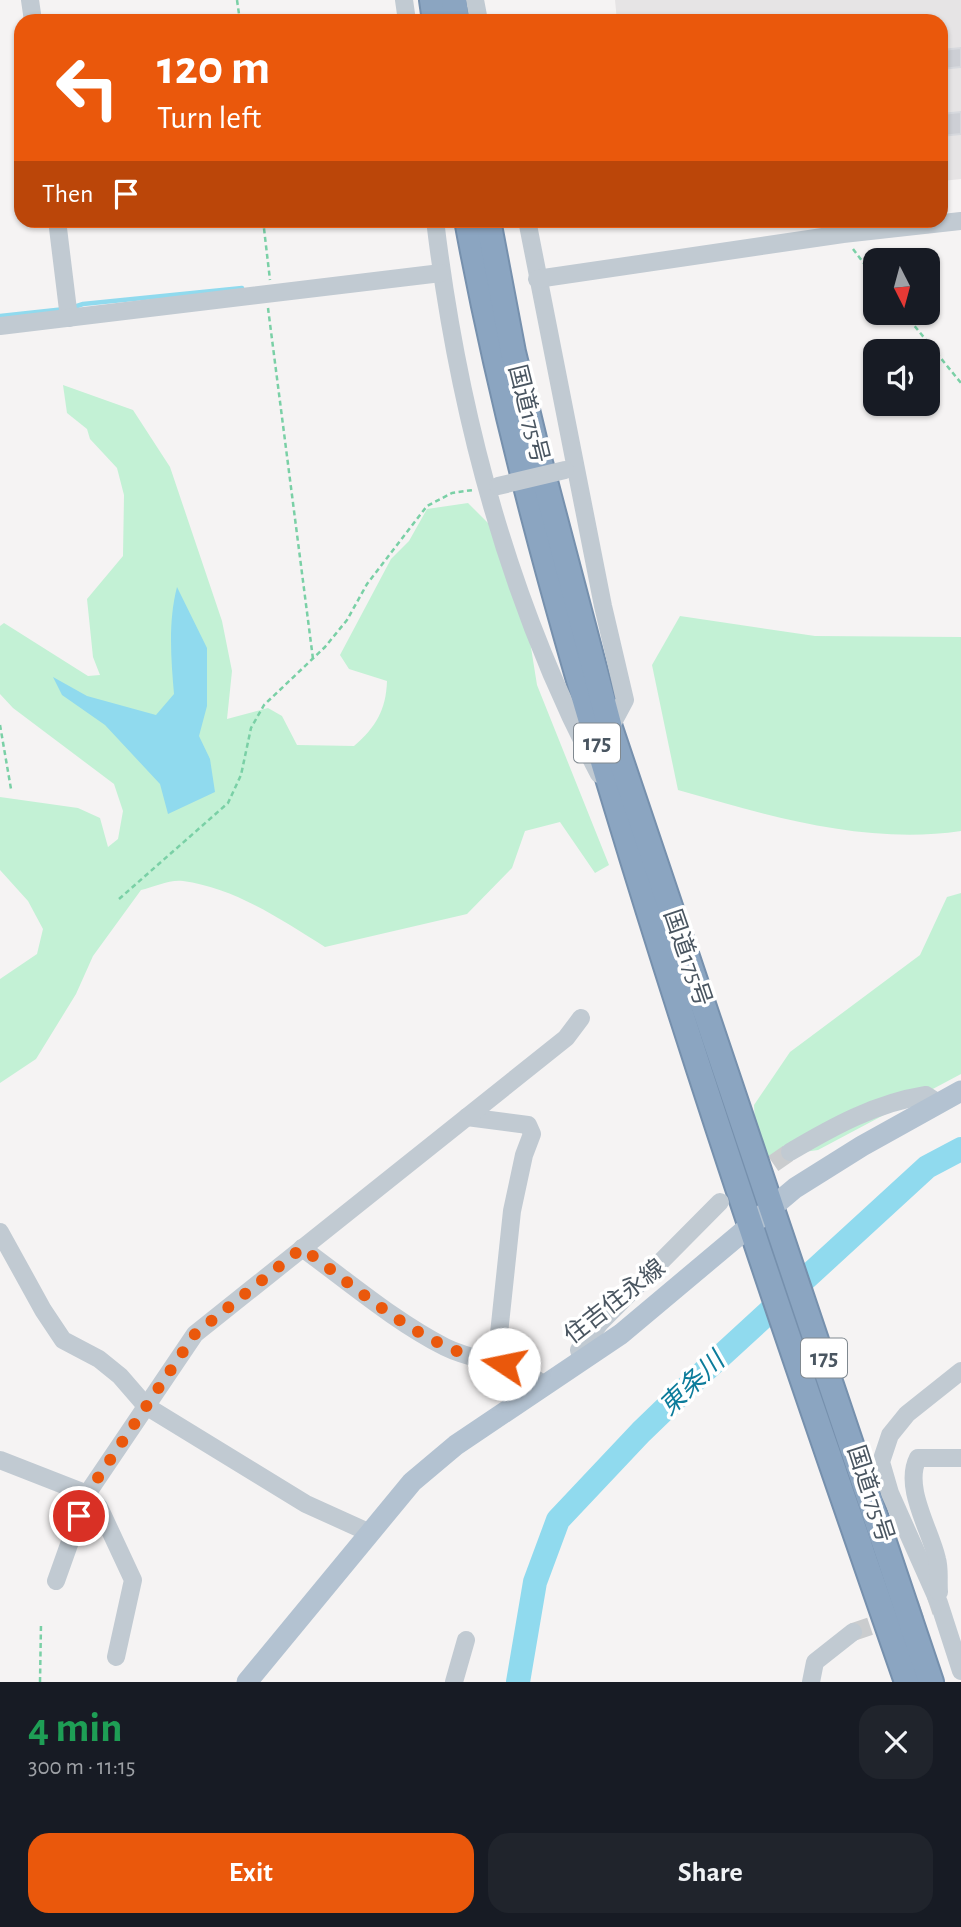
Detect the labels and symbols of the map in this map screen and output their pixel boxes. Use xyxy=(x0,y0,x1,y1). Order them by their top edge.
north arrow xyxy=(863,248,940,326)
street label: 国道175号 xyxy=(504,362,554,466)
road number: 175 xyxy=(574,723,620,762)
street label: 国道175号 xyxy=(659,906,717,1009)
street label: 住吉住永線 xyxy=(559,1254,670,1348)
position arrow xyxy=(467,1327,541,1401)
road number: 175 xyxy=(801,1338,847,1378)
water label: 東条川 xyxy=(654,1345,731,1420)
street label: 国道175号 xyxy=(843,1442,899,1545)
pin xyxy=(49,1486,109,1546)

